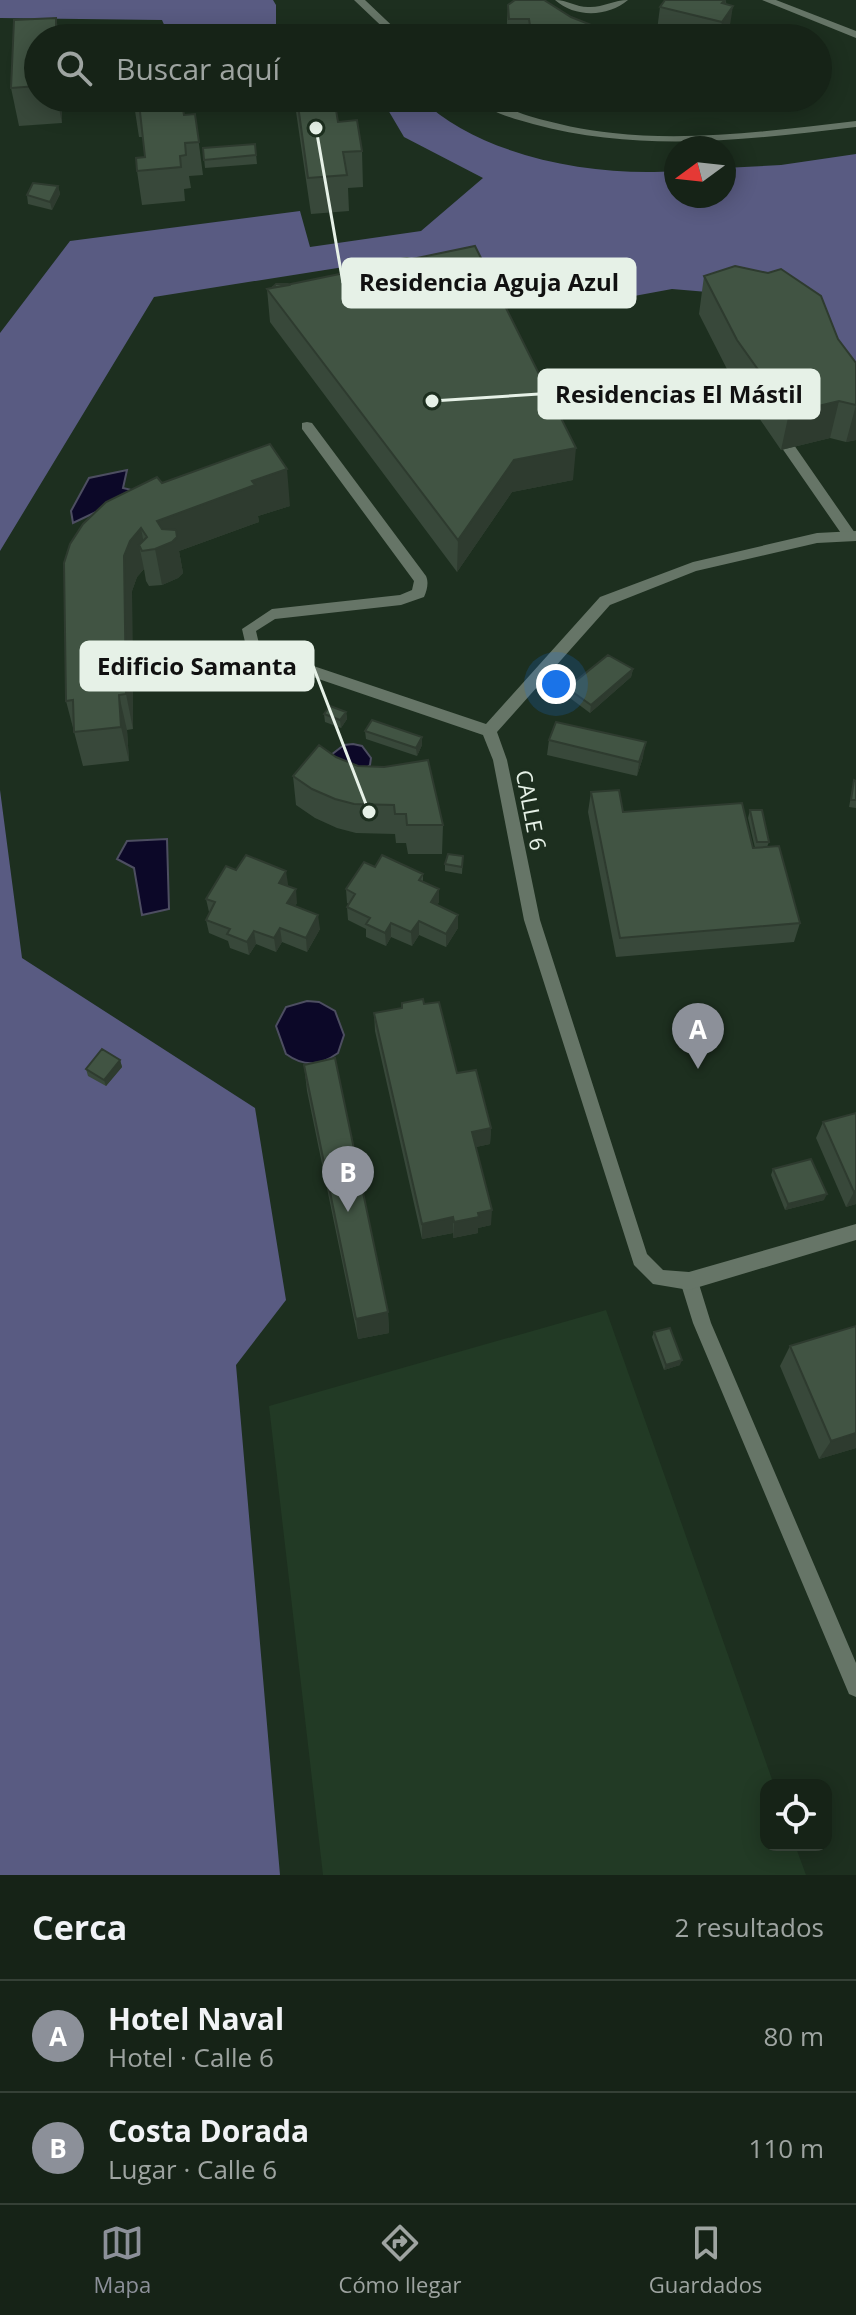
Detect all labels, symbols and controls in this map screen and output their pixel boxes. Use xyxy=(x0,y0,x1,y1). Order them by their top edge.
search box xyxy=(24,24,832,112)
icon: search xyxy=(52,46,96,90)
text: Buscar aquí xyxy=(116,48,280,89)
north arrow xyxy=(664,136,736,208)
callout: Residencia Aguja Azul xyxy=(343,259,635,307)
text: Residencia Aguja Azul xyxy=(359,265,619,298)
callout: Residencias El Mástil xyxy=(539,370,819,418)
text: Residencias El Mástil xyxy=(555,377,803,410)
callout: Edificio Samanta xyxy=(81,642,313,690)
text: Edificio Samanta xyxy=(97,649,297,682)
your location xyxy=(536,664,576,704)
street label: CALLE 6 xyxy=(510,767,554,853)
pin: A xyxy=(672,1003,724,1069)
pin: B xyxy=(322,1146,374,1212)
map controls xyxy=(760,1779,832,1851)
button: locate xyxy=(760,1779,832,1851)
text: Cerca xyxy=(32,1904,127,1950)
text: 2 resultados xyxy=(675,1909,824,1945)
text: Hotel Naval xyxy=(108,1998,284,2039)
text: A xyxy=(49,2018,67,2054)
text: 80 m xyxy=(763,2018,824,2054)
text: Hotel · Calle 6 xyxy=(108,2039,274,2075)
text: Costa Dorada xyxy=(108,2110,309,2151)
text: B xyxy=(49,2130,67,2166)
text: 110 m xyxy=(749,2130,824,2166)
text: Lugar · Calle 6 xyxy=(108,2151,277,2187)
tab: Mapa xyxy=(94,2221,151,2299)
tab: Cómo llegar xyxy=(339,2221,462,2299)
tab: Guardados xyxy=(649,2221,762,2299)

